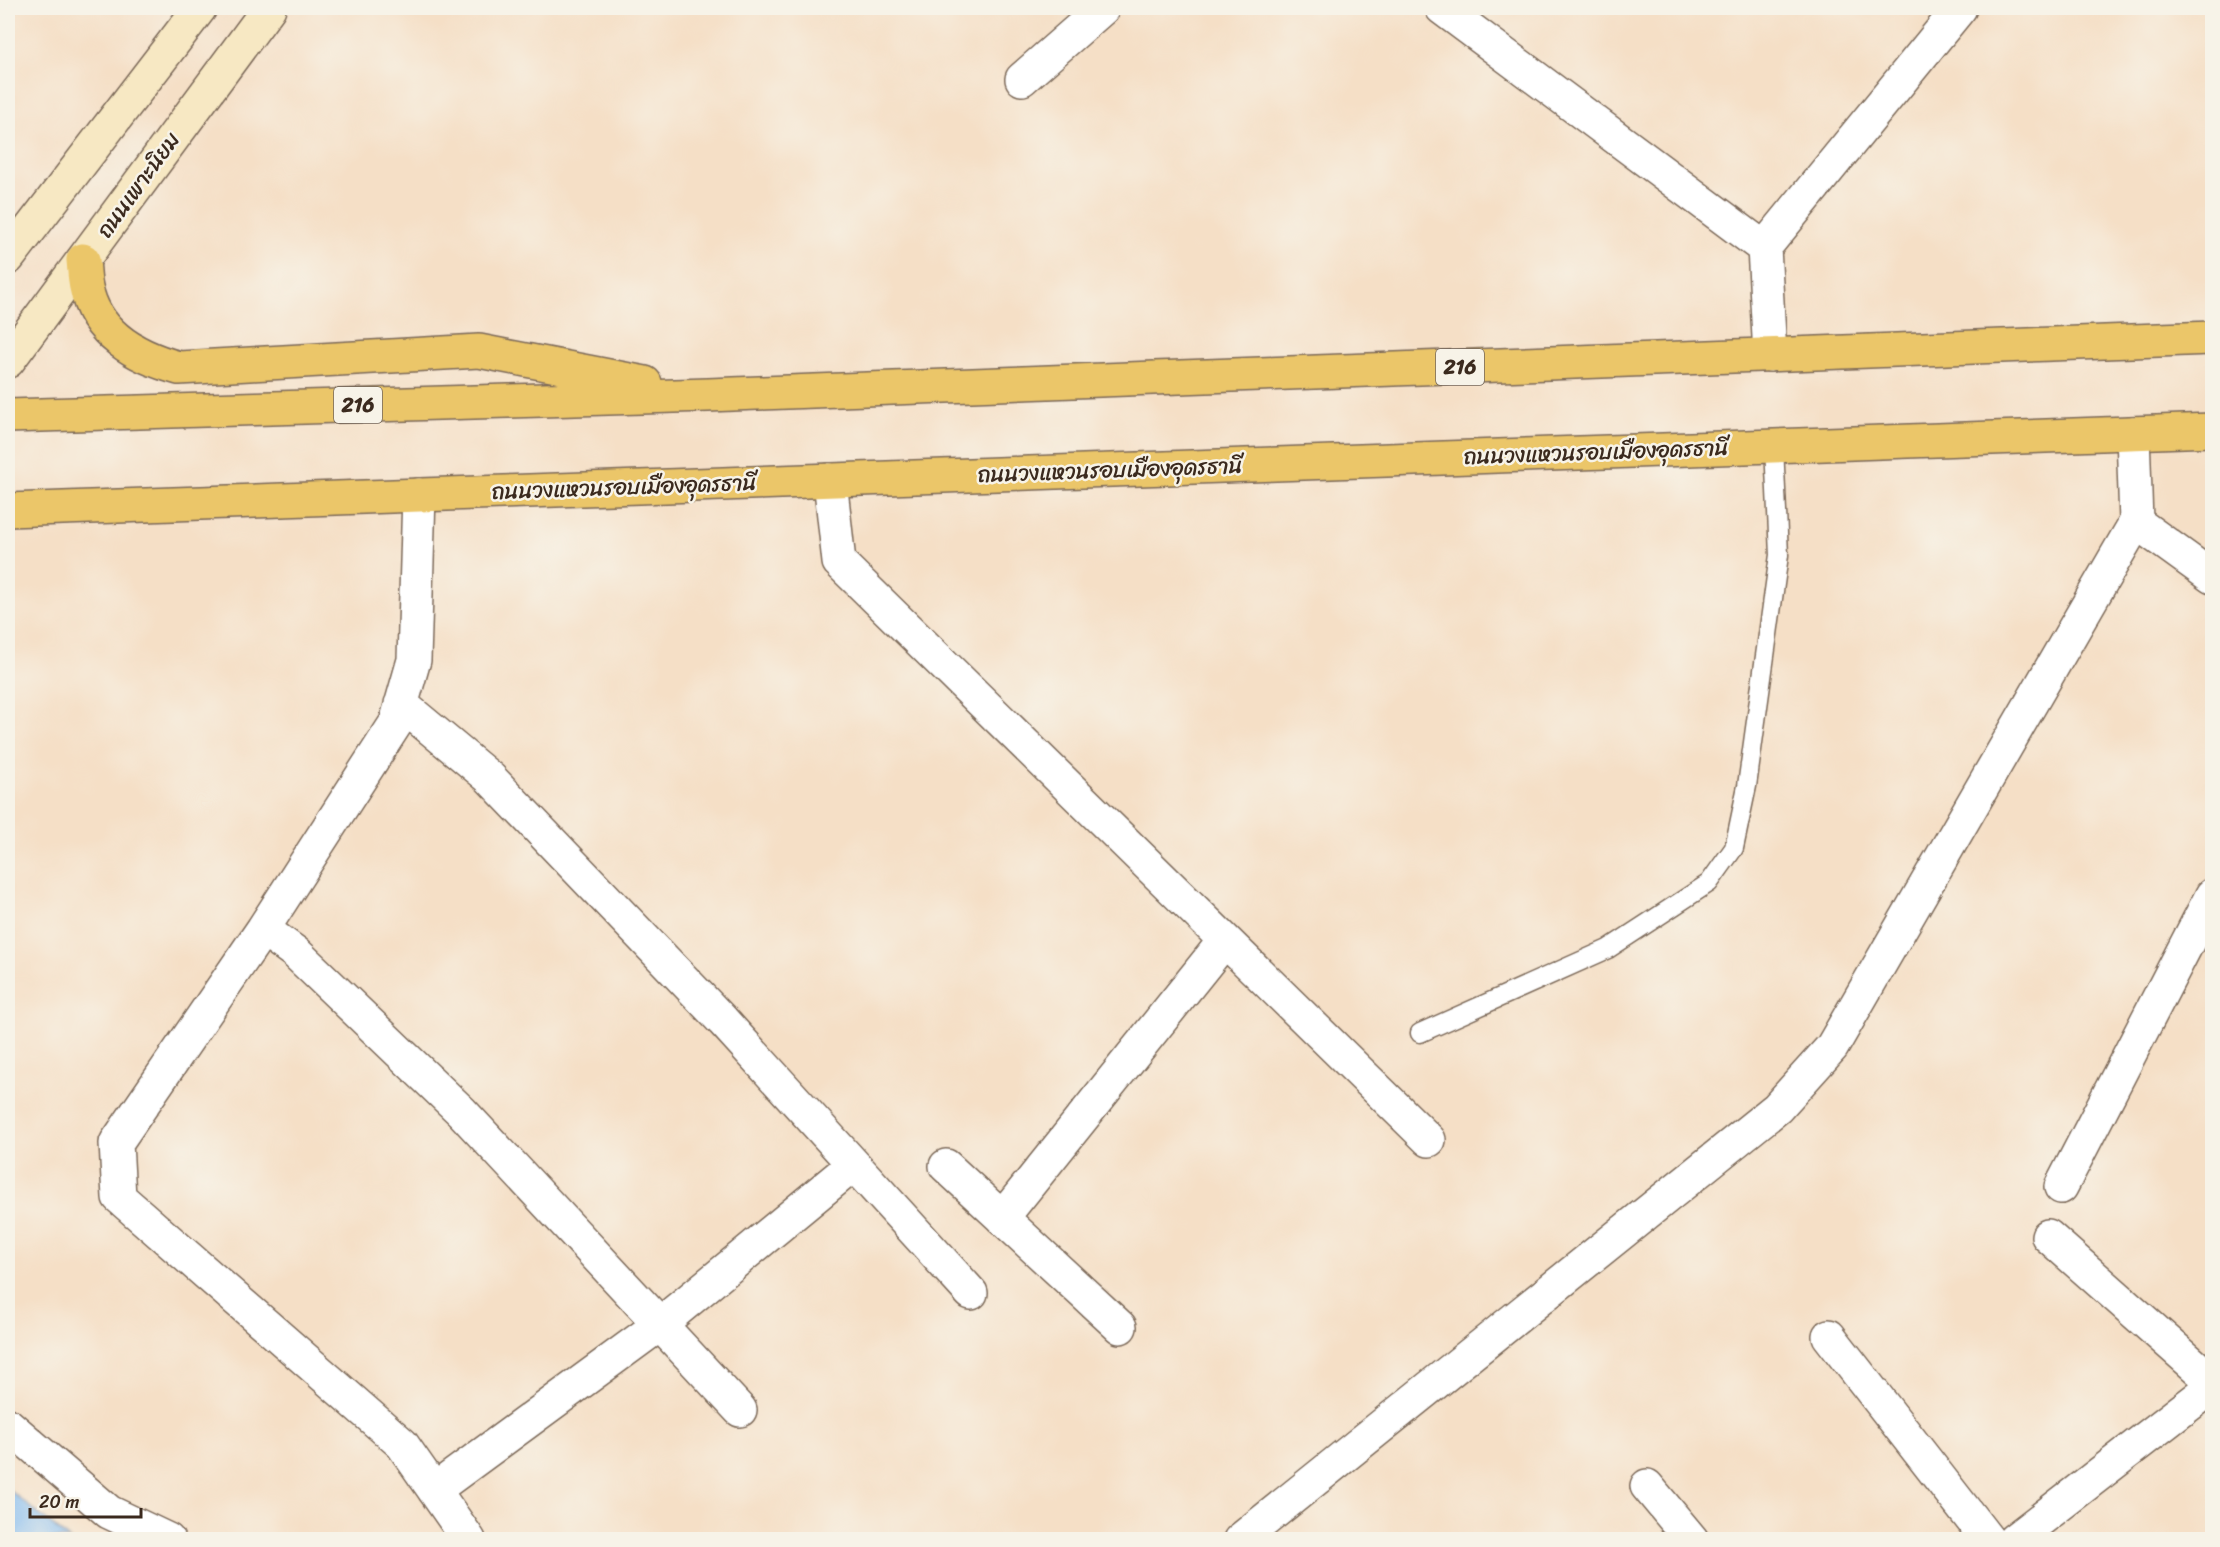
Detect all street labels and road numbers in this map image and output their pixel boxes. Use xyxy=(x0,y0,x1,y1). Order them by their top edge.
street label: ถนนเพาะนิยม xyxy=(86,123,190,246)
road number: 216 xyxy=(1436,349,1484,385)
road number: 216 xyxy=(334,387,382,423)
street label: ถนนวงแหวนรอบเมืองอุดรธานี xyxy=(1463,428,1732,476)
street label: ถนนวงแหวนรอบเมืองอุดรธานี xyxy=(977,446,1246,494)
street label: ถนนวงแหวนรอบเมืองอุดรธานี xyxy=(491,463,760,511)

